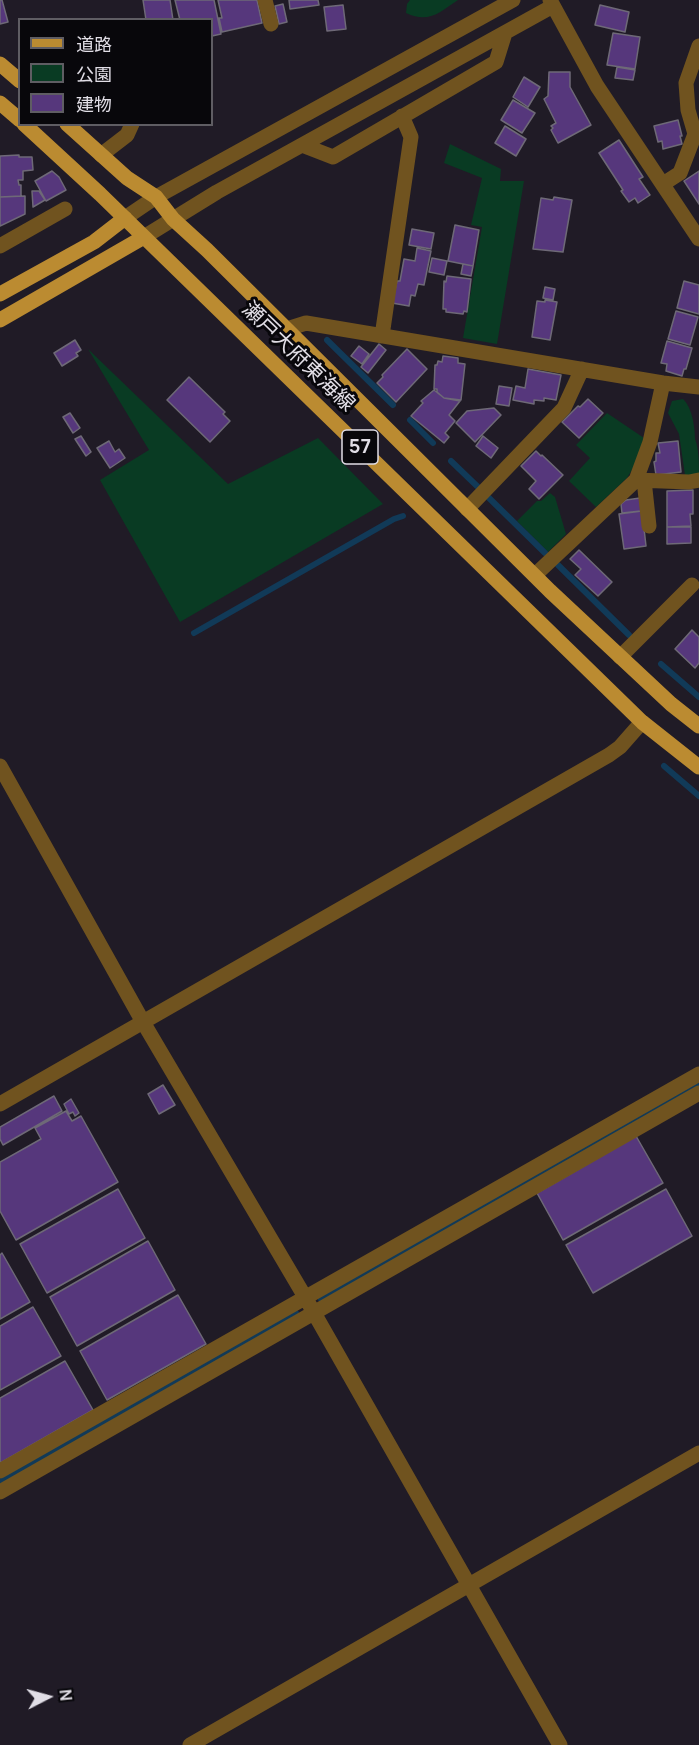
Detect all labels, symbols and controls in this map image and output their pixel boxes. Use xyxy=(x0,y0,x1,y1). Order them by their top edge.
legend xyxy=(18,18,213,126)
text: 道路 xyxy=(76,32,112,56)
text: 公園 xyxy=(76,62,112,86)
text: 建物 xyxy=(76,92,112,116)
street label: 瀬戸大府東海線 xyxy=(236,297,360,417)
road number: 57 xyxy=(342,430,378,464)
north arrow xyxy=(18,1667,78,1727)
text: N xyxy=(54,1688,77,1702)

